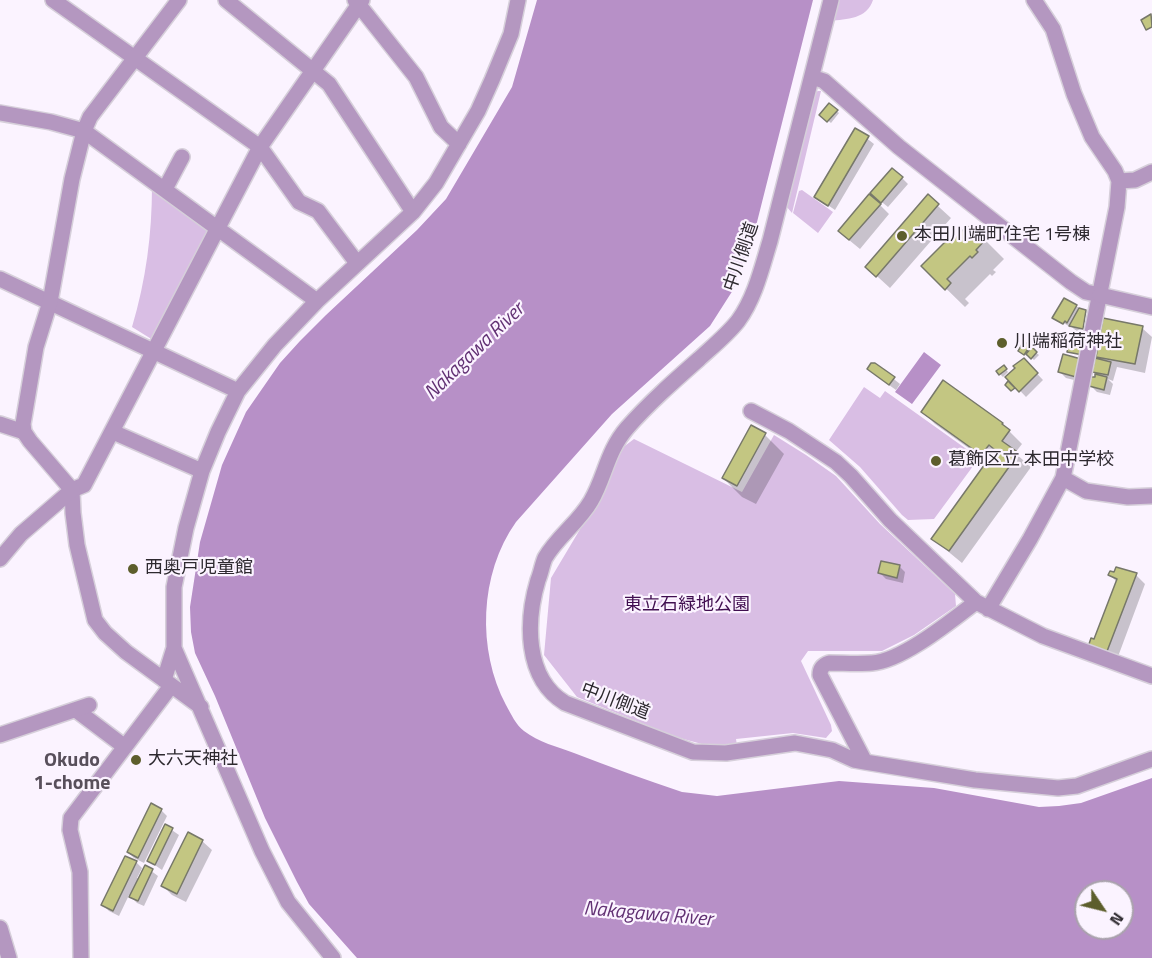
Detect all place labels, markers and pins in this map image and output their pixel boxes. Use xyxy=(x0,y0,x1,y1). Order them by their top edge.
place label: 本田川端町住宅 1号棟 xyxy=(914,225,1090,247)
marker: 本田川端町住宅 1号棟 xyxy=(895,229,909,243)
place label: 川端稲荷神社 xyxy=(1014,332,1122,354)
marker: 川端稲荷神社 xyxy=(995,336,1009,350)
place label: 葛飾区立 本田中学校 xyxy=(948,450,1114,472)
marker: 葛飾区立 本田中学校 xyxy=(929,454,943,468)
place label: 西奥戸児童館 xyxy=(145,558,253,580)
marker: 西奥戸児童館 xyxy=(126,562,140,576)
place label: 大六天神社 xyxy=(148,749,238,771)
marker: 大六天神社 xyxy=(129,753,143,767)

